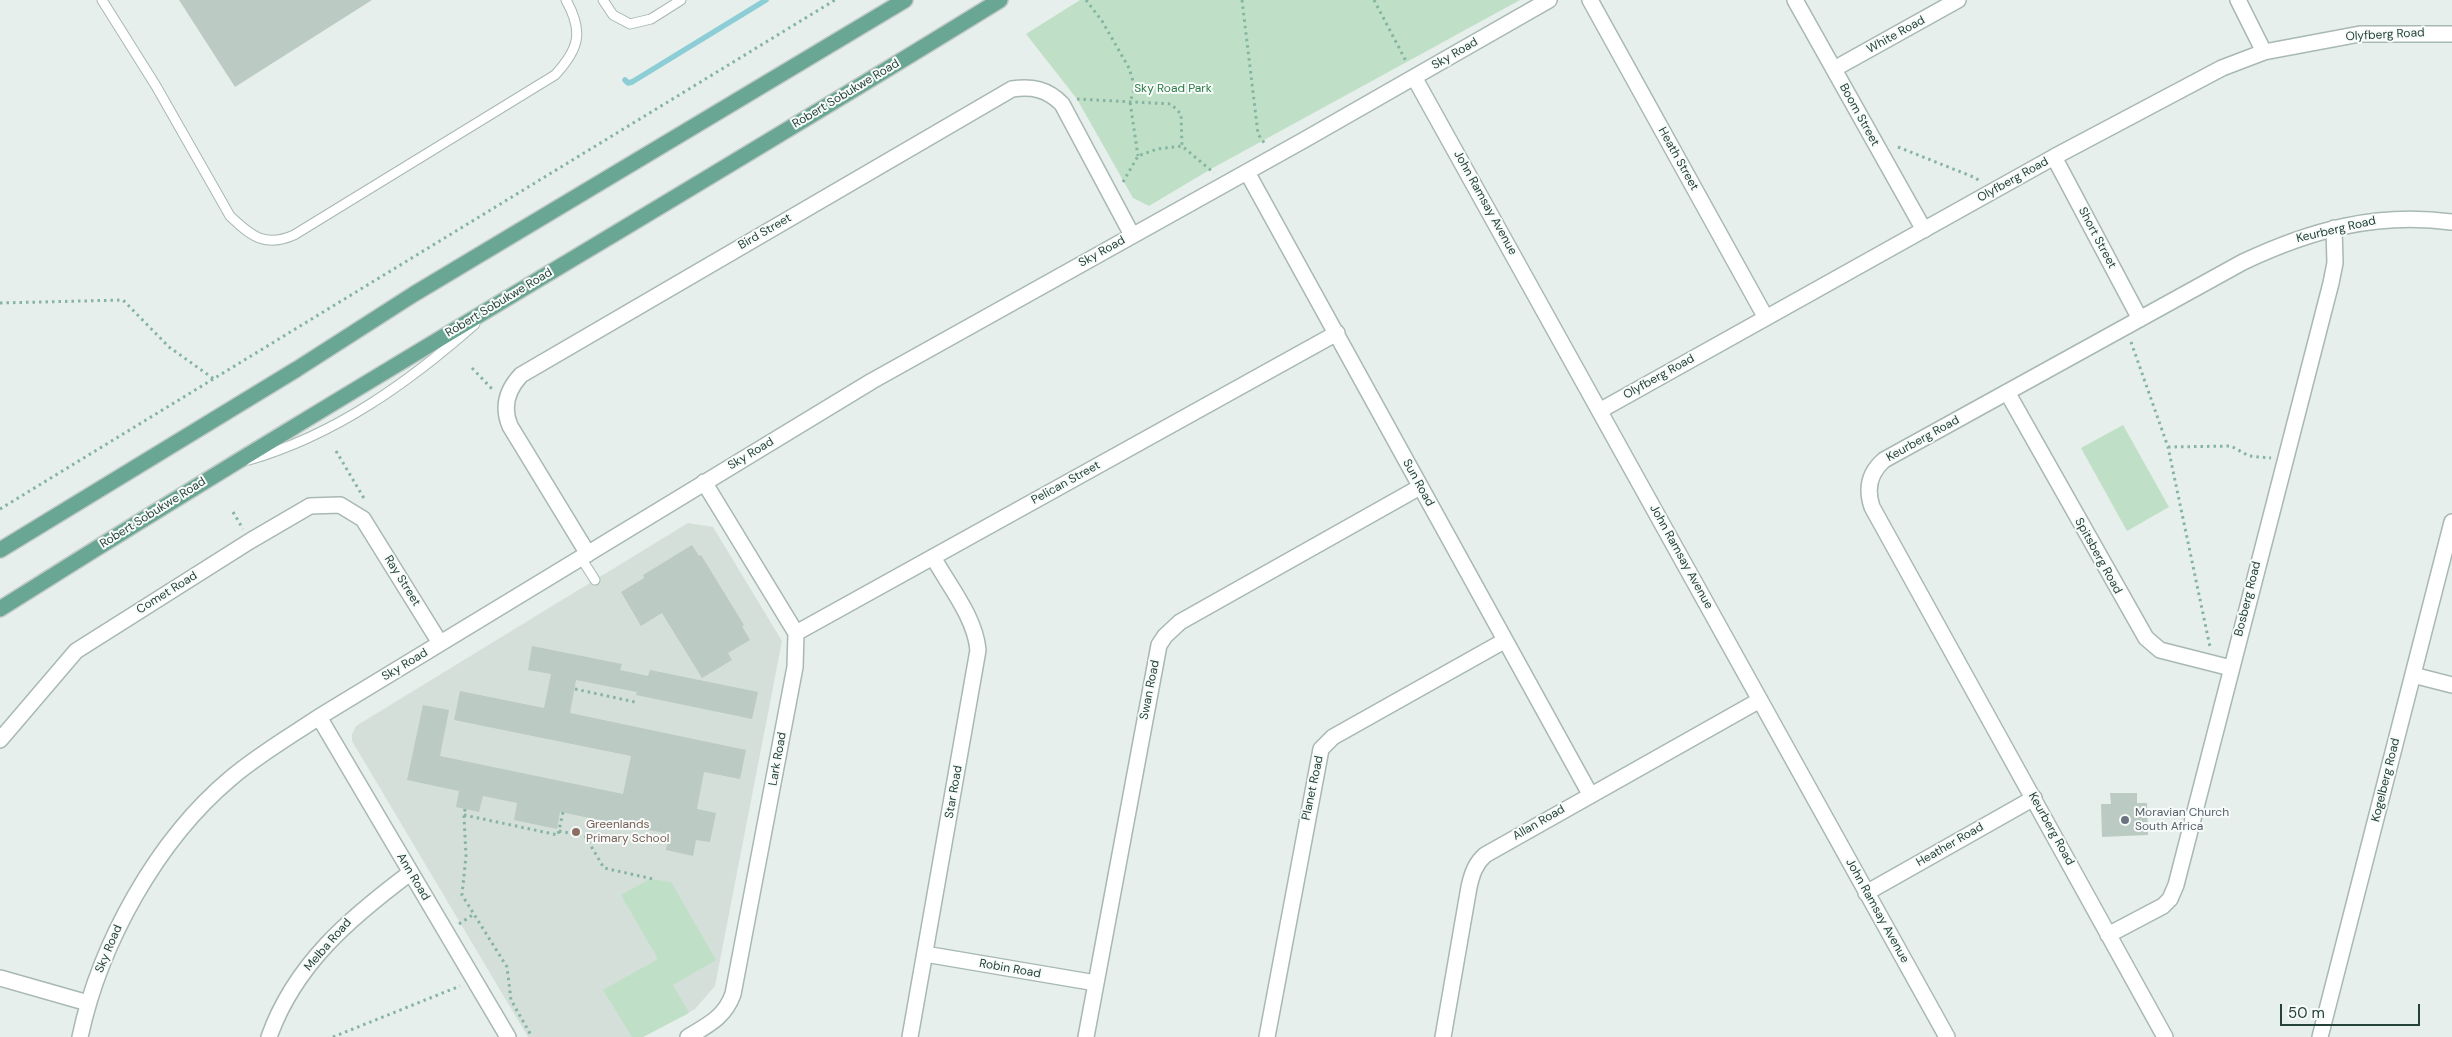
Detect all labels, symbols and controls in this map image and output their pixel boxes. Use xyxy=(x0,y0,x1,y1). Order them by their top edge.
street label: White Road xyxy=(1865,13,1927,57)
street label: Olyfberg Road xyxy=(2345,26,2425,44)
street label: Sky Road xyxy=(1429,35,1481,73)
street label: Robert Sobukwe Road xyxy=(790,56,902,132)
street label: Boom Street xyxy=(1836,81,1882,149)
park label: Sky Road Park xyxy=(1134,82,1212,96)
street label: Heath Street xyxy=(1655,125,1701,193)
street label: John Ramsay Avenue xyxy=(1450,148,1520,258)
street label: Olyfberg Road xyxy=(1975,155,2051,205)
street label: Short Street xyxy=(2075,205,2119,271)
street label: Bird Street xyxy=(736,211,794,253)
street label: Keurberg Road xyxy=(2295,214,2377,246)
street label: Sky Road xyxy=(1076,233,1128,271)
street label: Robert Sobukwe Road xyxy=(443,265,555,341)
street label: Olyfberg Road xyxy=(1621,352,1697,402)
street label: Keurberg Road xyxy=(1884,413,1962,465)
street label: Sky Road xyxy=(726,435,776,473)
street label: Sun Road xyxy=(1399,457,1437,509)
street label: Pelican Street xyxy=(1029,458,1103,508)
street label: Robert Sobukwe Road xyxy=(97,475,209,551)
street label: John Ramsay Avenue xyxy=(1646,502,1716,612)
street label: Spitsberg Road xyxy=(2071,516,2125,596)
street label: Ray Street xyxy=(381,553,423,609)
street label: Bosberg Road xyxy=(2232,560,2264,638)
street label: Comet Road xyxy=(134,569,200,617)
street label: Sky Road xyxy=(380,646,430,684)
street label: Swan Road xyxy=(1137,659,1163,721)
street label: Lark Road xyxy=(766,731,790,787)
street label: Kogelberg Road xyxy=(2369,737,2403,823)
street label: Planet Road xyxy=(1299,754,1327,822)
street label: Star Road xyxy=(942,764,966,820)
street label: Keurberg Road xyxy=(2025,790,2077,868)
street label: Allan Road xyxy=(1510,802,1568,844)
place label: Moravian Church South Africa xyxy=(2135,806,2229,834)
marker: Moravian Church South Africa xyxy=(2119,814,2131,826)
place label: Greenlands Primary School xyxy=(586,818,669,846)
street label: Heather Road xyxy=(1914,820,1986,870)
marker: Greenlands Primary School xyxy=(570,826,582,838)
street label: Ann Road xyxy=(393,851,433,903)
street label: John Ramsay Avenue xyxy=(1842,856,1912,966)
street label: Melba Road xyxy=(301,916,355,974)
street label: Sky Road xyxy=(92,923,126,975)
street label: Robin Road xyxy=(978,957,1042,981)
scale bar xyxy=(2282,994,2422,1026)
text: 50 m xyxy=(2288,1003,2325,1023)

